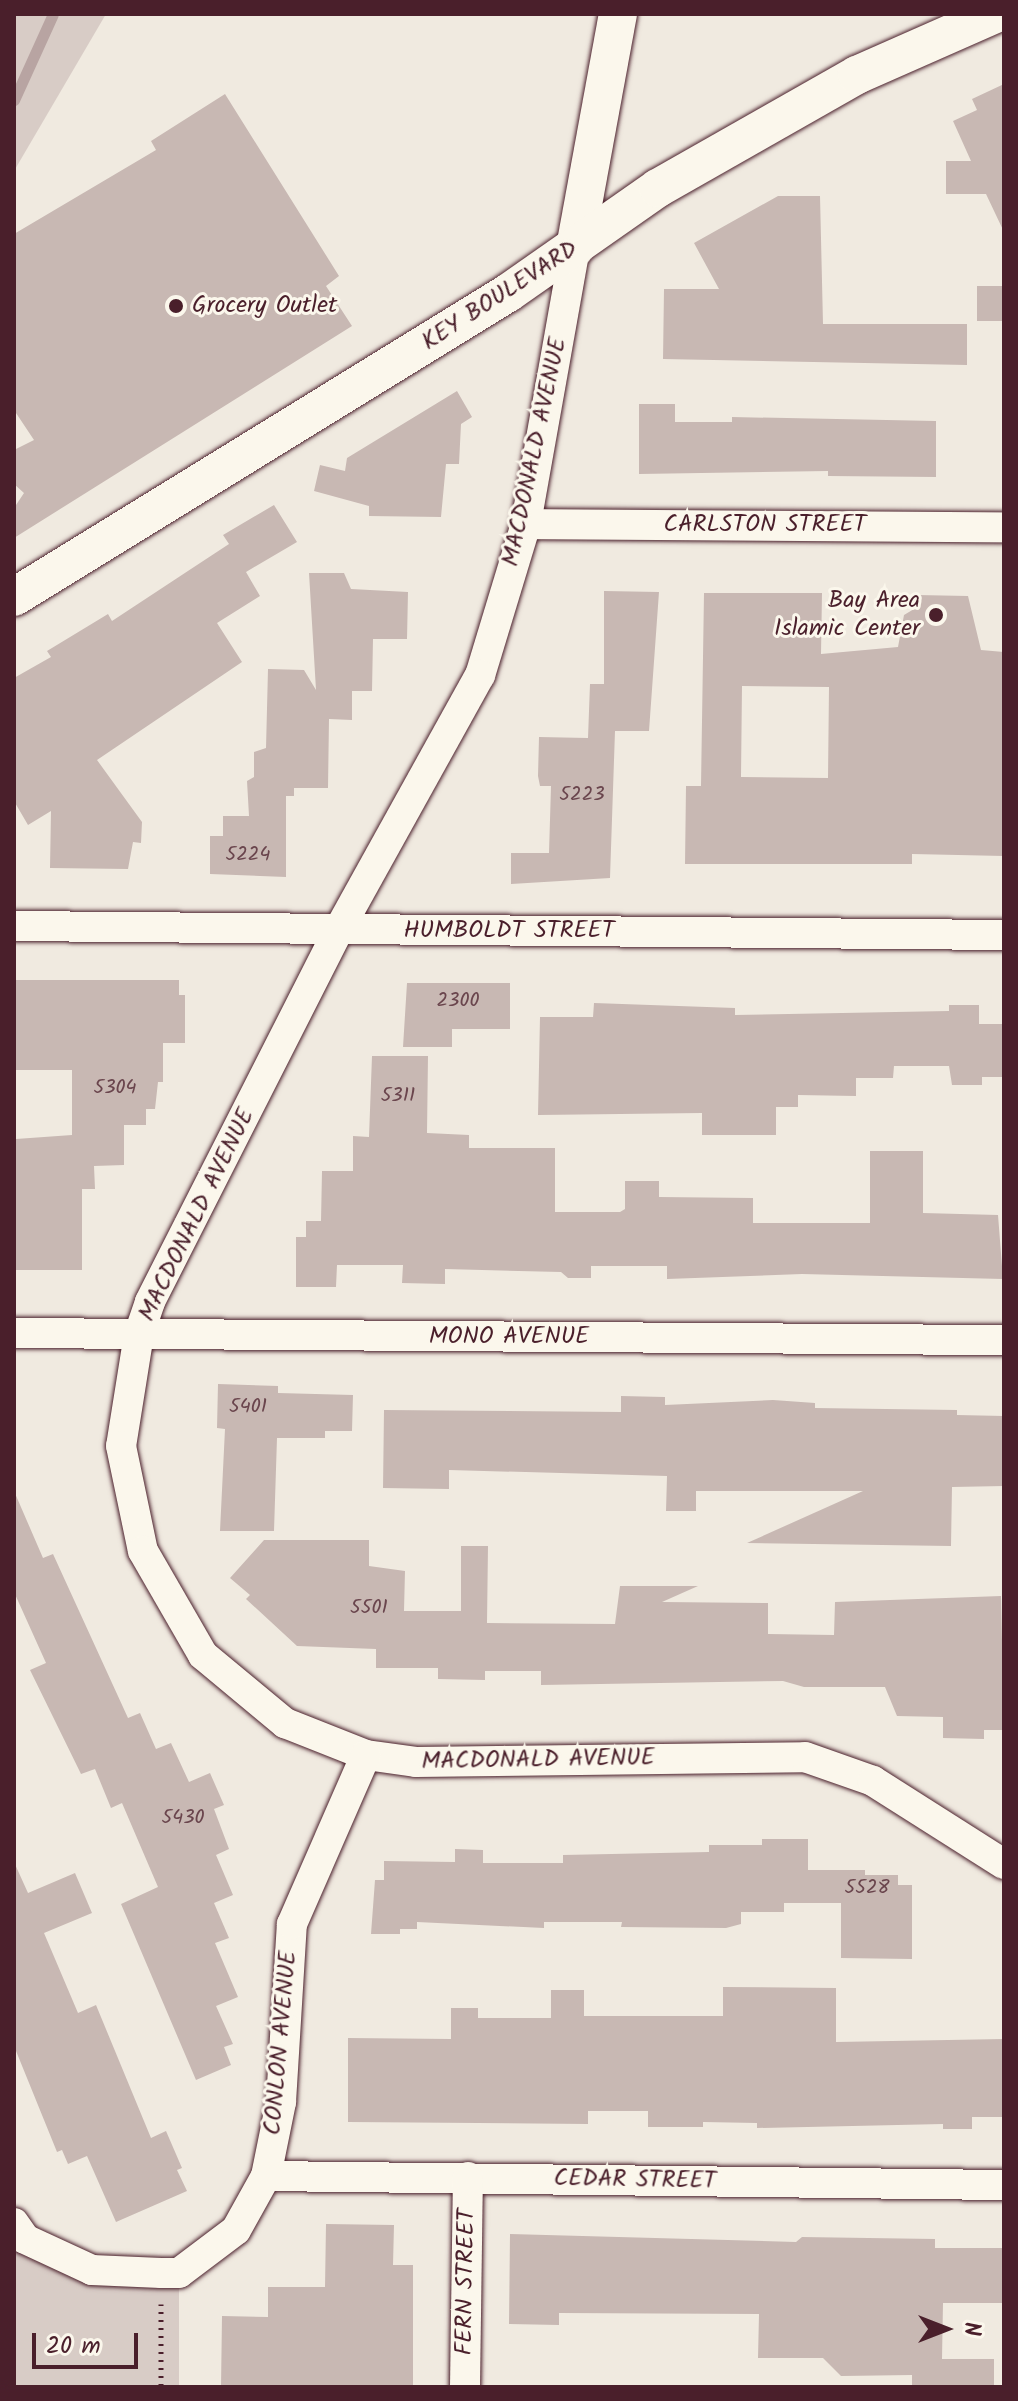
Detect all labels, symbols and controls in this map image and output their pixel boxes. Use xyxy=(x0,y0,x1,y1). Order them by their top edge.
street label: KEY BOULEVARD xyxy=(417,235,583,357)
place label: Grocery Outlet xyxy=(192,292,337,320)
marker: Grocery Outlet xyxy=(167,297,185,315)
street label: MACDONALD AVENUE xyxy=(497,335,573,569)
street label: CARLSTON STREET xyxy=(664,511,866,539)
place label: Bay Area Islamic Center xyxy=(774,587,920,643)
marker: Bay Area Islamic Center xyxy=(927,606,945,624)
house number: 5223 xyxy=(559,783,605,807)
house number: 5224 xyxy=(226,843,270,867)
street label: HUMBOLDT STREET xyxy=(404,917,614,945)
house number: 2300 xyxy=(436,989,480,1013)
house number: 5304 xyxy=(93,1076,137,1100)
house number: 5311 xyxy=(381,1084,415,1108)
street label: MACDONALD AVENUE xyxy=(133,1104,261,1326)
street label: MONO AVENUE xyxy=(429,1323,589,1351)
house number: 5401 xyxy=(229,1395,267,1419)
house number: 5501 xyxy=(350,1596,388,1620)
street label: MACDONALD AVENUE xyxy=(421,1744,655,1776)
house number: 5430 xyxy=(161,1806,205,1830)
house number: 5528 xyxy=(844,1876,890,1900)
street label: CONLON AVENUE xyxy=(259,1950,303,2136)
street label: CEDAR STREET xyxy=(553,2164,717,2196)
street label: FERN STREET xyxy=(450,2208,482,2356)
north arrow xyxy=(906,2289,986,2369)
scale bar xyxy=(36,2317,142,2367)
text: N xyxy=(953,2322,988,2336)
text: 20 m xyxy=(46,2327,101,2366)

